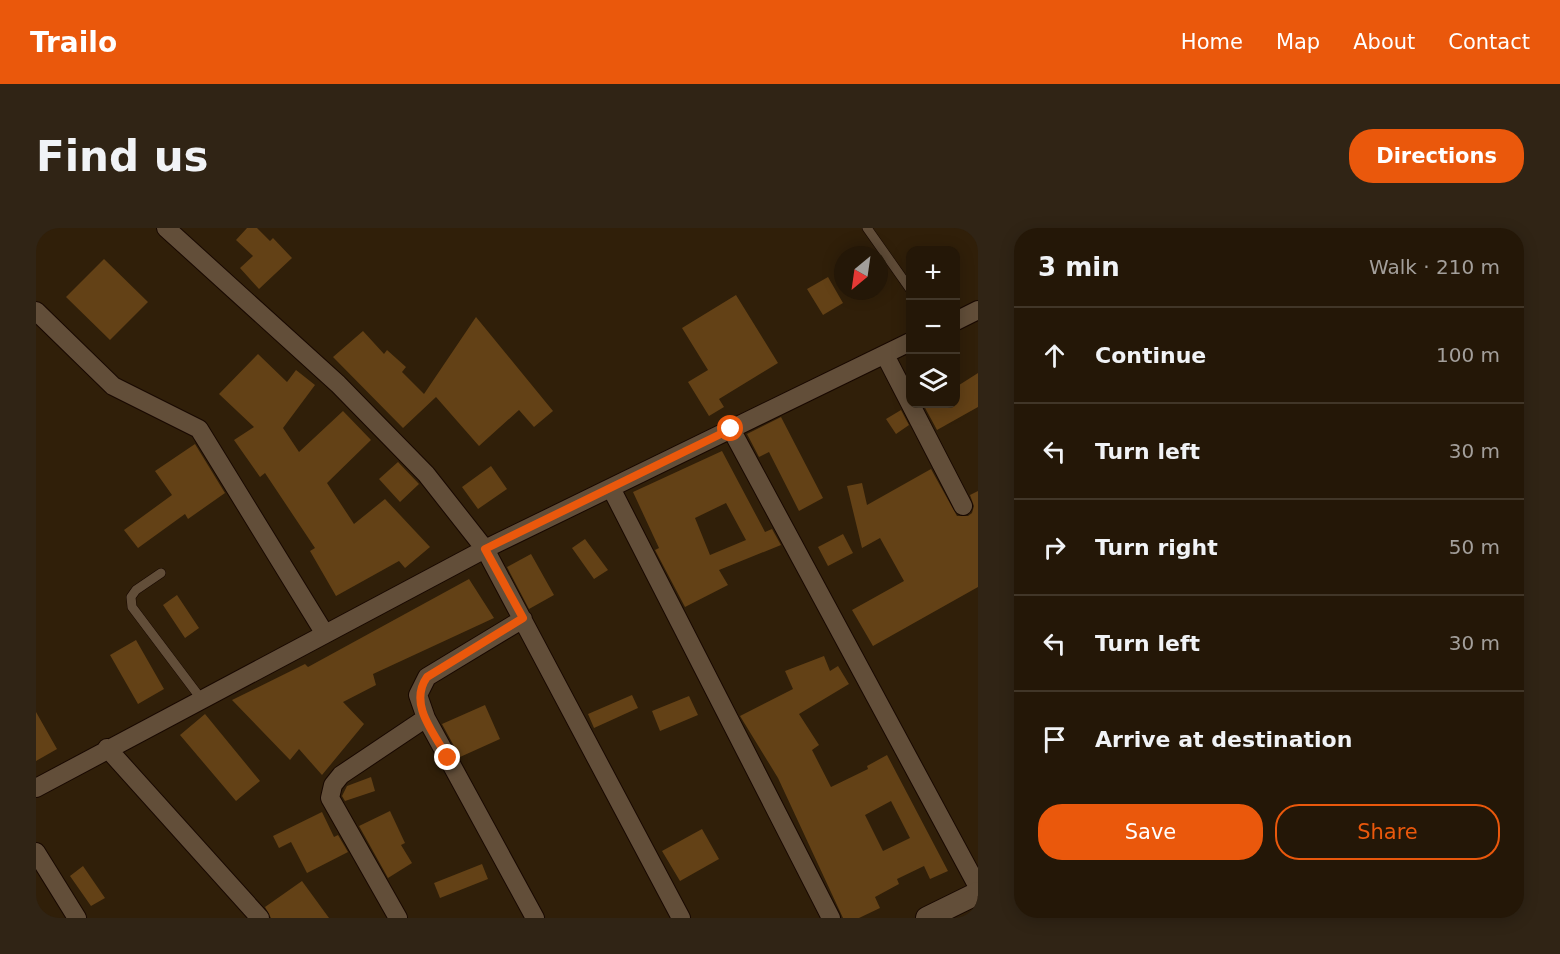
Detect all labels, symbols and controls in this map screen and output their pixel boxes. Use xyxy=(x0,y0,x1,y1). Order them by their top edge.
text: Trailo xyxy=(30,26,117,59)
text: Home xyxy=(1181,30,1243,54)
text: Map xyxy=(1276,30,1320,54)
text: About xyxy=(1353,30,1415,54)
text: Contact xyxy=(1448,30,1530,54)
button: Directions xyxy=(1349,129,1524,183)
text: Find us xyxy=(36,132,209,181)
north arrow xyxy=(834,246,888,300)
map controls xyxy=(906,246,960,408)
button: + xyxy=(906,246,960,300)
text: 3 min xyxy=(1038,252,1120,282)
text: Walk · 210 m xyxy=(1369,255,1500,279)
button: − xyxy=(906,300,960,354)
icon: ahead xyxy=(1038,339,1071,372)
text: Continue xyxy=(1095,343,1206,368)
text: 100 m xyxy=(1436,343,1500,367)
button: layers xyxy=(906,354,960,408)
route start xyxy=(717,415,743,441)
icon: left xyxy=(1038,435,1071,468)
text: Turn left xyxy=(1095,439,1200,464)
text: 30 m xyxy=(1449,439,1500,463)
icon: right xyxy=(1038,531,1071,564)
text: Turn right xyxy=(1095,535,1218,560)
text: 50 m xyxy=(1449,535,1500,559)
icon: left xyxy=(1038,627,1071,660)
text: Turn left xyxy=(1095,631,1200,656)
text: 30 m xyxy=(1449,631,1500,655)
icon: arrive xyxy=(1038,723,1071,756)
text: Arrive at destination xyxy=(1095,727,1352,752)
route end xyxy=(434,744,460,770)
button: Save xyxy=(1038,804,1263,860)
button: Share xyxy=(1275,804,1500,860)

